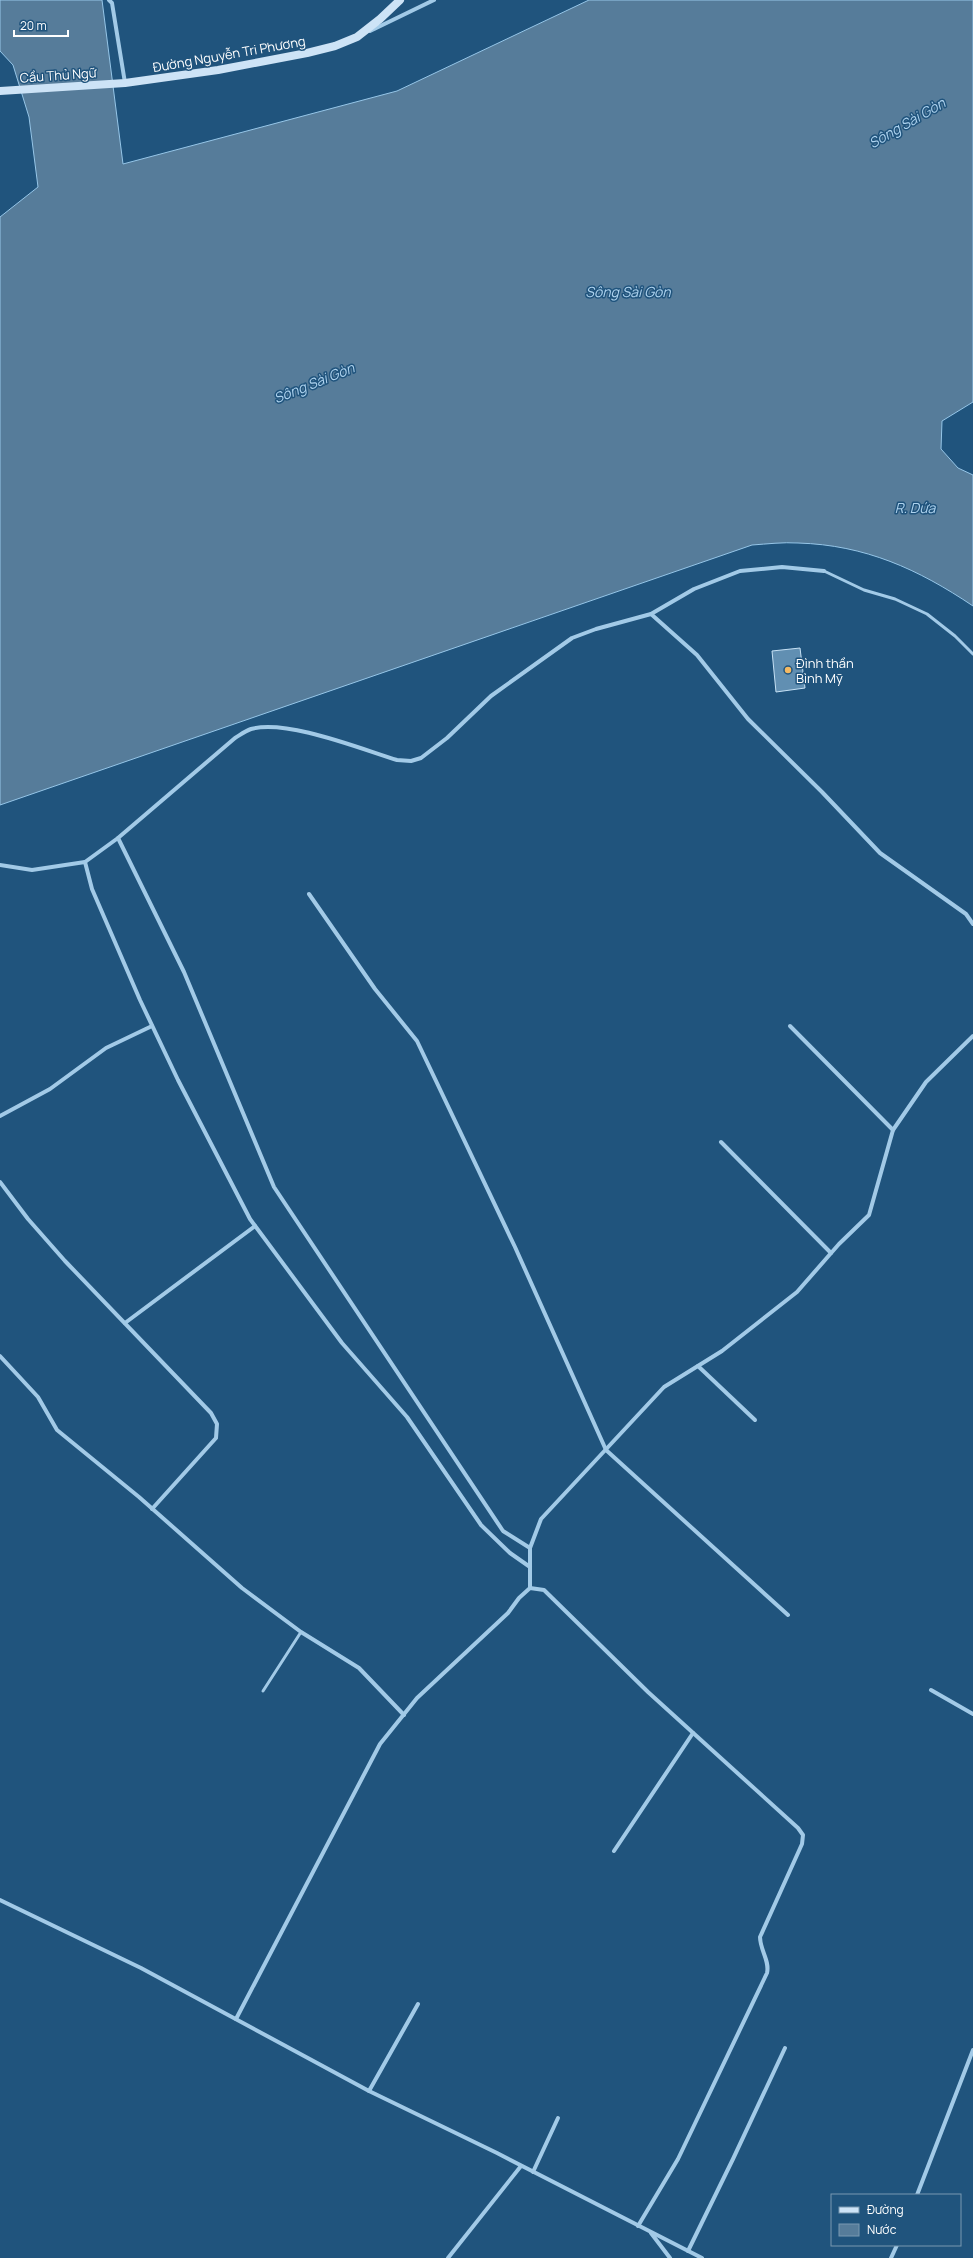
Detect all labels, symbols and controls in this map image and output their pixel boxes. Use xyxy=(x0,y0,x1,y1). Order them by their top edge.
scale bar xyxy=(14,12,68,38)
text: 20 m xyxy=(20,17,47,34)
street label: Đường Nguyễn Tri Phương xyxy=(151,32,307,76)
street label: Cầu Thủ Ngữ xyxy=(19,63,98,87)
water label: Sông Sài Gòn xyxy=(865,93,949,152)
water label: Sông Sài Gòn xyxy=(585,282,671,301)
water label: Sông Sài Gòn xyxy=(271,358,358,407)
water label: R. Dứa xyxy=(895,498,937,517)
place label: Đình thần Bình Mỹ xyxy=(796,654,854,687)
marker: Đình thần Bình Mỹ xyxy=(783,665,793,675)
legend xyxy=(831,2194,961,2246)
text: Đường xyxy=(867,2201,904,2218)
text: Nước xyxy=(867,2221,897,2238)

